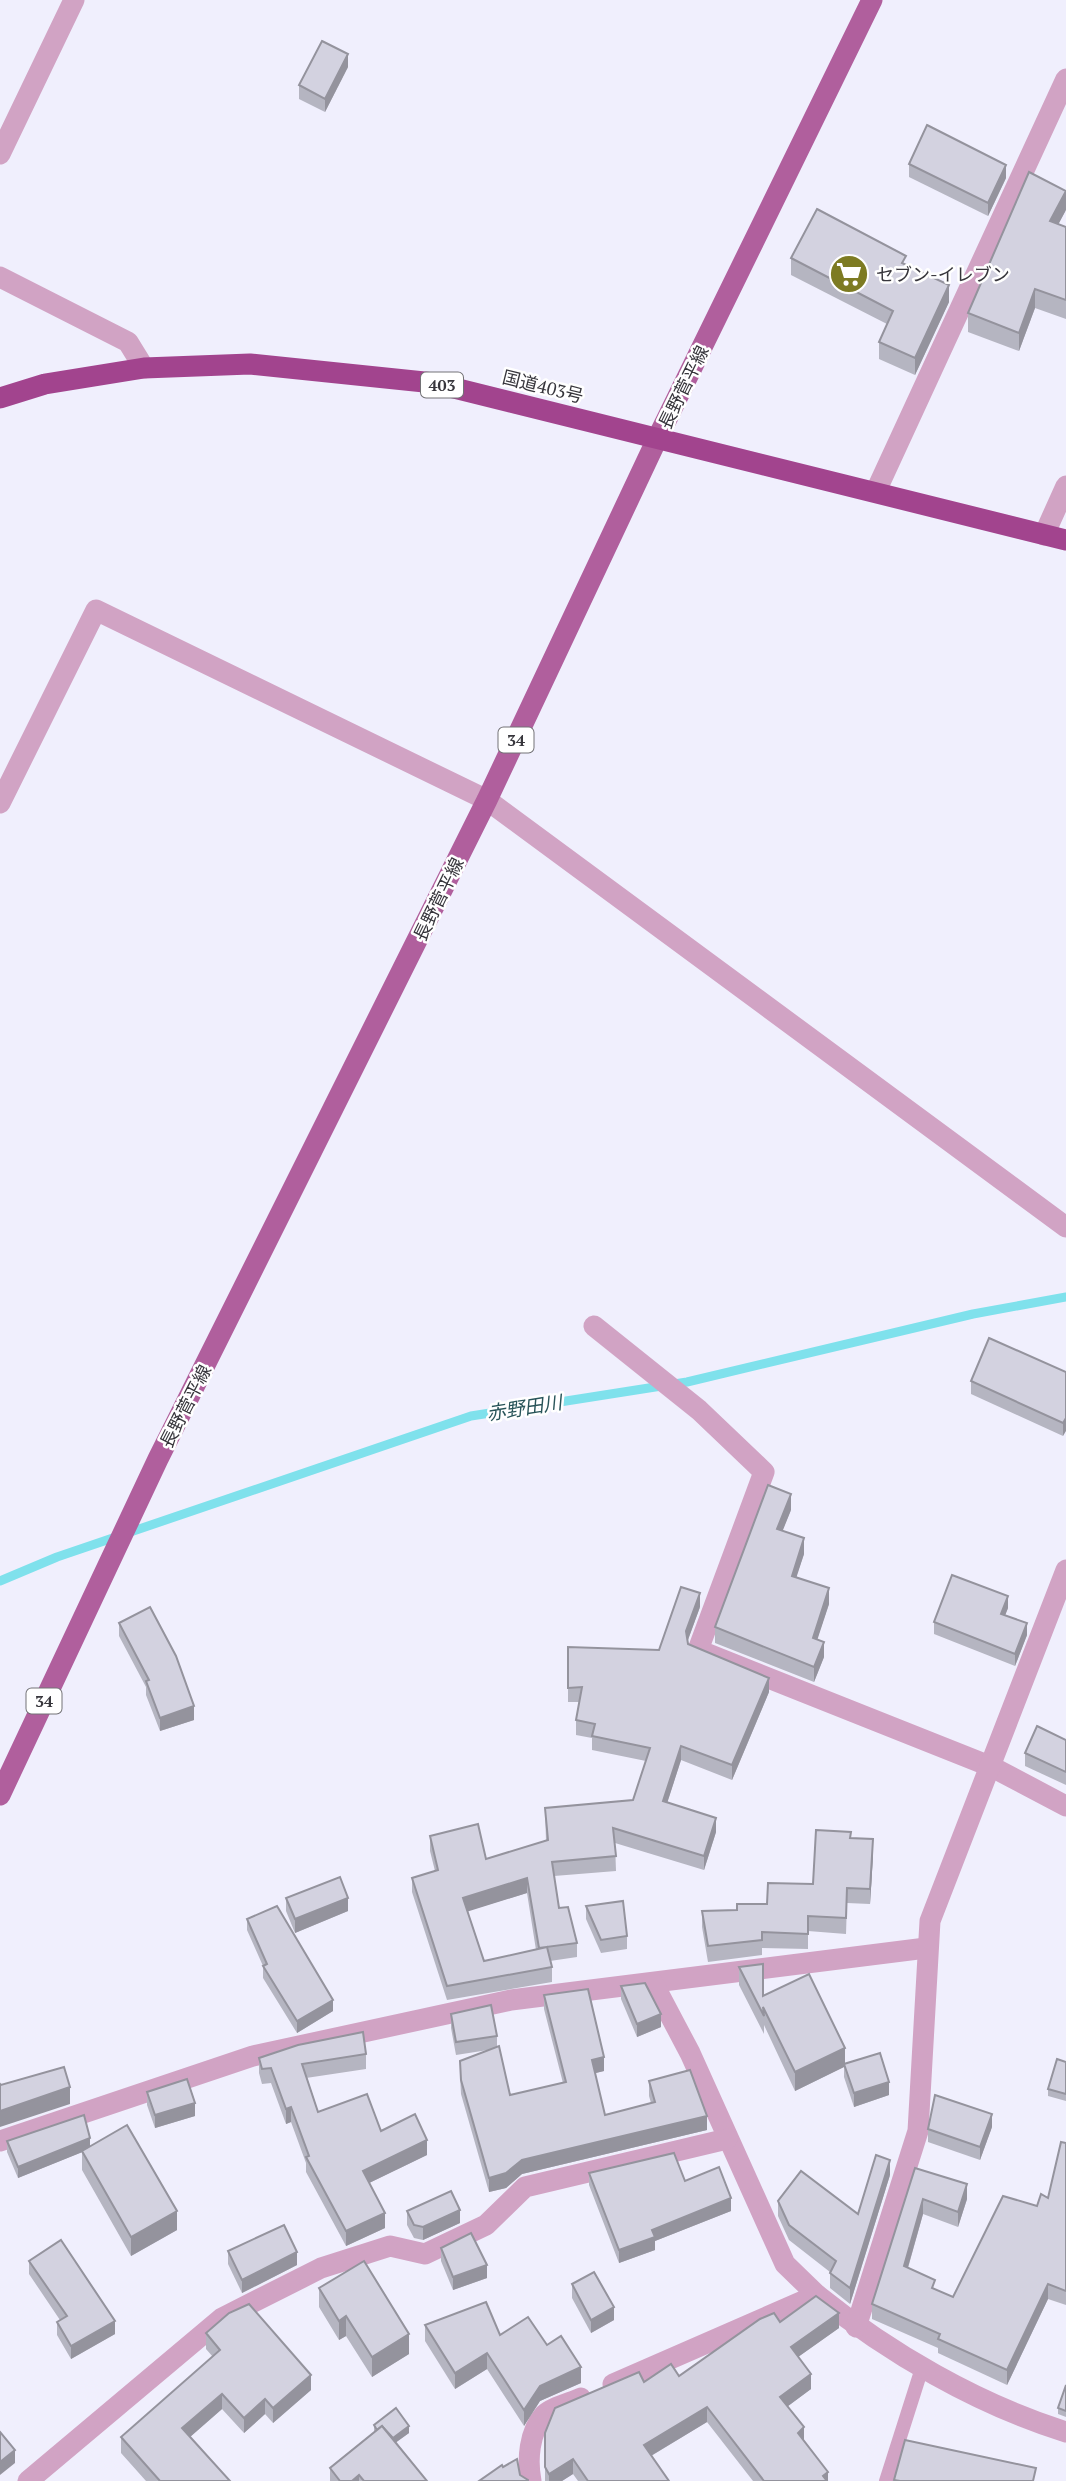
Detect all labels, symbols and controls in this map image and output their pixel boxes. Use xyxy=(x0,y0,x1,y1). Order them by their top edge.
supermarket icon: セブン-イレブン xyxy=(828,253,870,295)
place label: セブン-イレブン xyxy=(876,262,1010,286)
street label: 長野菅平線 xyxy=(652,341,714,433)
street label: 国道403号 xyxy=(500,364,586,408)
road number: 403 xyxy=(421,372,463,398)
road number: 34 xyxy=(498,727,534,752)
street label: 長野菅平線 xyxy=(407,853,469,945)
street label: 長野菅平線 xyxy=(154,1360,216,1452)
water label: 赤野田川 xyxy=(485,1388,565,1425)
road number: 34 xyxy=(26,1688,61,1714)

